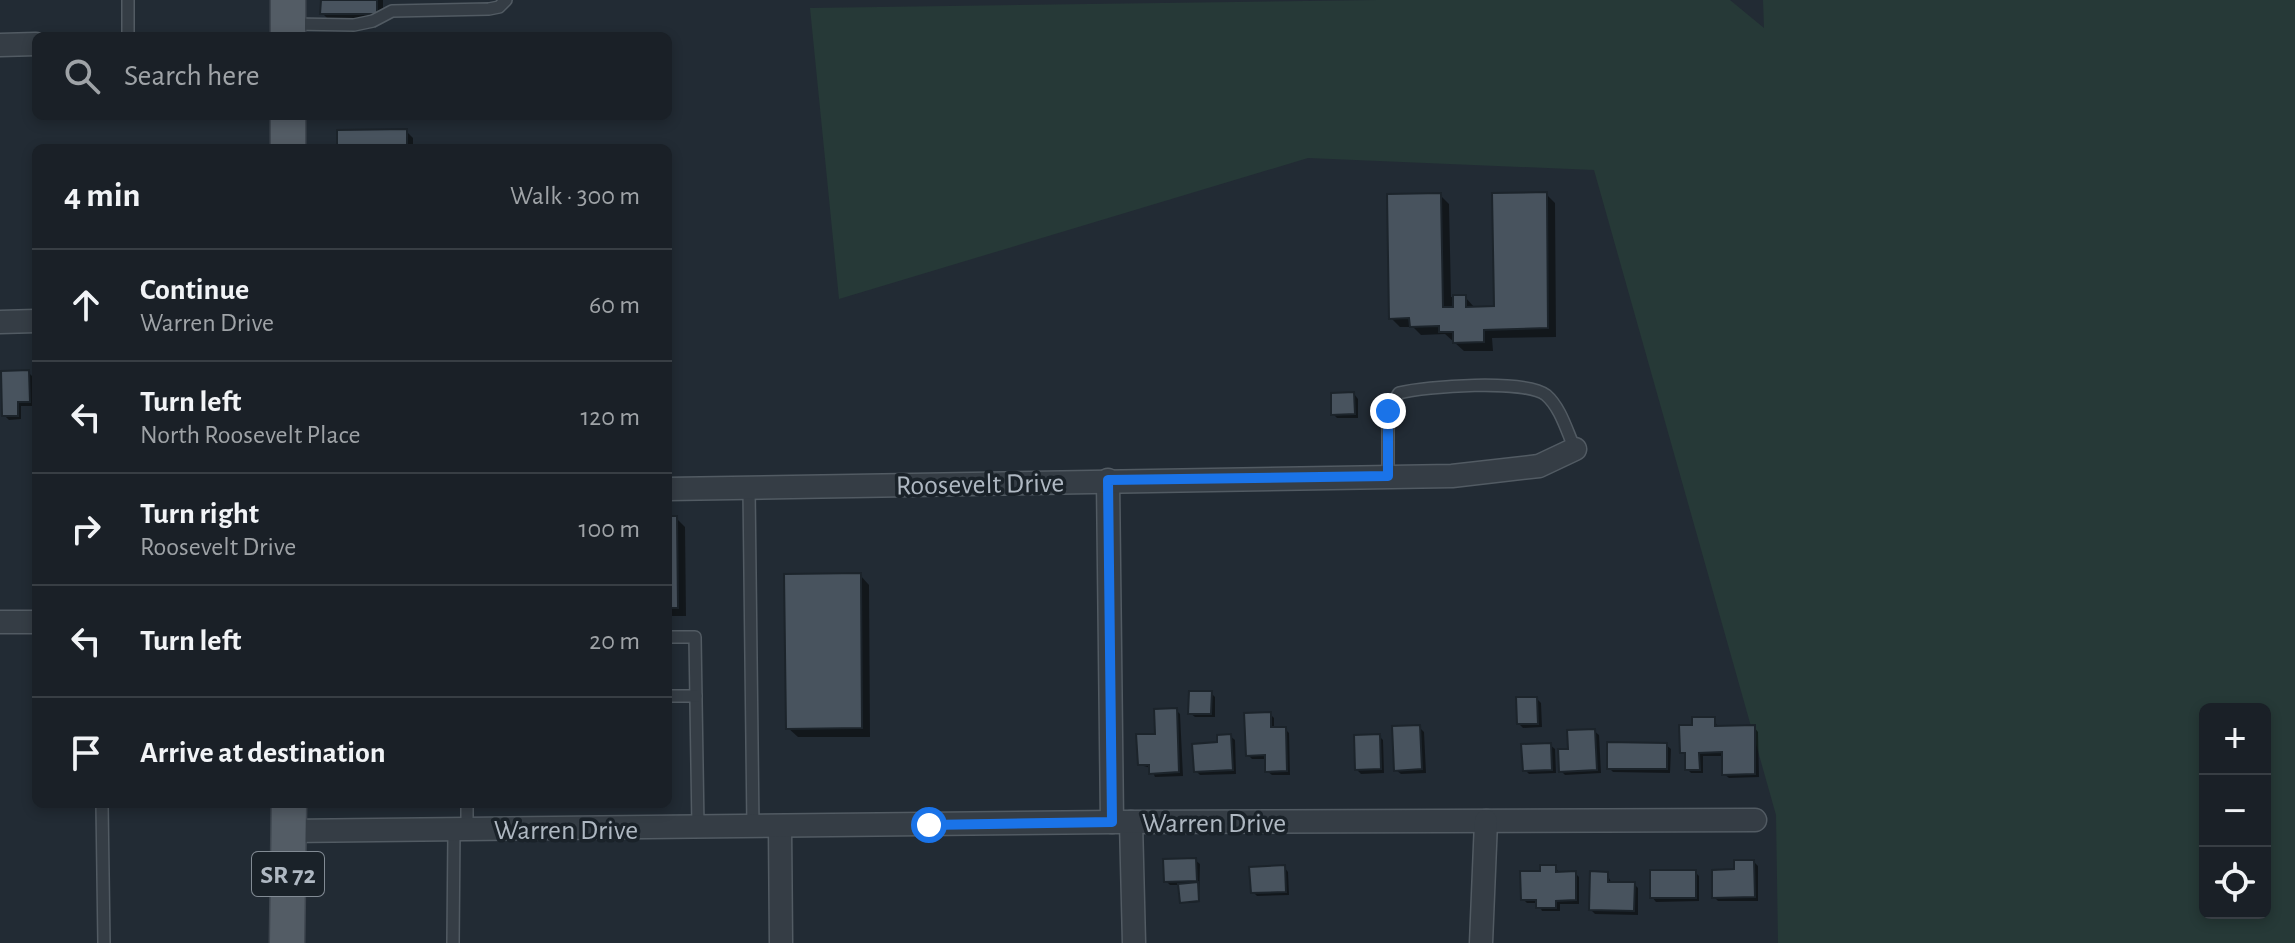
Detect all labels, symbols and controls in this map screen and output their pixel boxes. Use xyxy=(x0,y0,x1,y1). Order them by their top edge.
search box xyxy=(32,32,672,120)
icon: search xyxy=(60,54,104,98)
text: Search here xyxy=(124,61,260,91)
text: 4 min xyxy=(64,179,141,213)
text: Walk · 300 m xyxy=(510,183,640,209)
text: Continue xyxy=(140,275,249,305)
icon: ahead xyxy=(64,283,108,327)
text: 60 m xyxy=(589,292,640,318)
text: Warren Drive xyxy=(140,310,274,336)
text: Turn left xyxy=(140,387,241,417)
route end xyxy=(1370,393,1406,429)
icon: left xyxy=(64,395,108,439)
text: 120 m xyxy=(580,404,640,430)
text: North Roosevelt Place xyxy=(140,422,360,448)
street label: Roosevelt Drive xyxy=(896,470,1064,500)
text: Turn right xyxy=(140,499,259,529)
icon: right xyxy=(64,507,108,551)
text: 100 m xyxy=(579,516,640,542)
text: Roosevelt Drive xyxy=(140,534,296,560)
icon: left xyxy=(64,619,108,663)
text: Turn left xyxy=(140,626,241,656)
text: 20 m xyxy=(589,628,640,654)
map controls xyxy=(2199,703,2271,919)
button: + xyxy=(2199,703,2271,775)
icon: arrive xyxy=(64,731,108,775)
text: Arrive at destination xyxy=(140,738,386,768)
button: − xyxy=(2199,775,2271,847)
route start xyxy=(911,807,947,843)
street label: Warren Drive xyxy=(1142,810,1286,838)
street label: Warren Drive xyxy=(494,817,638,845)
button: locate xyxy=(2199,847,2271,919)
road number: SR 72 xyxy=(252,852,324,896)

